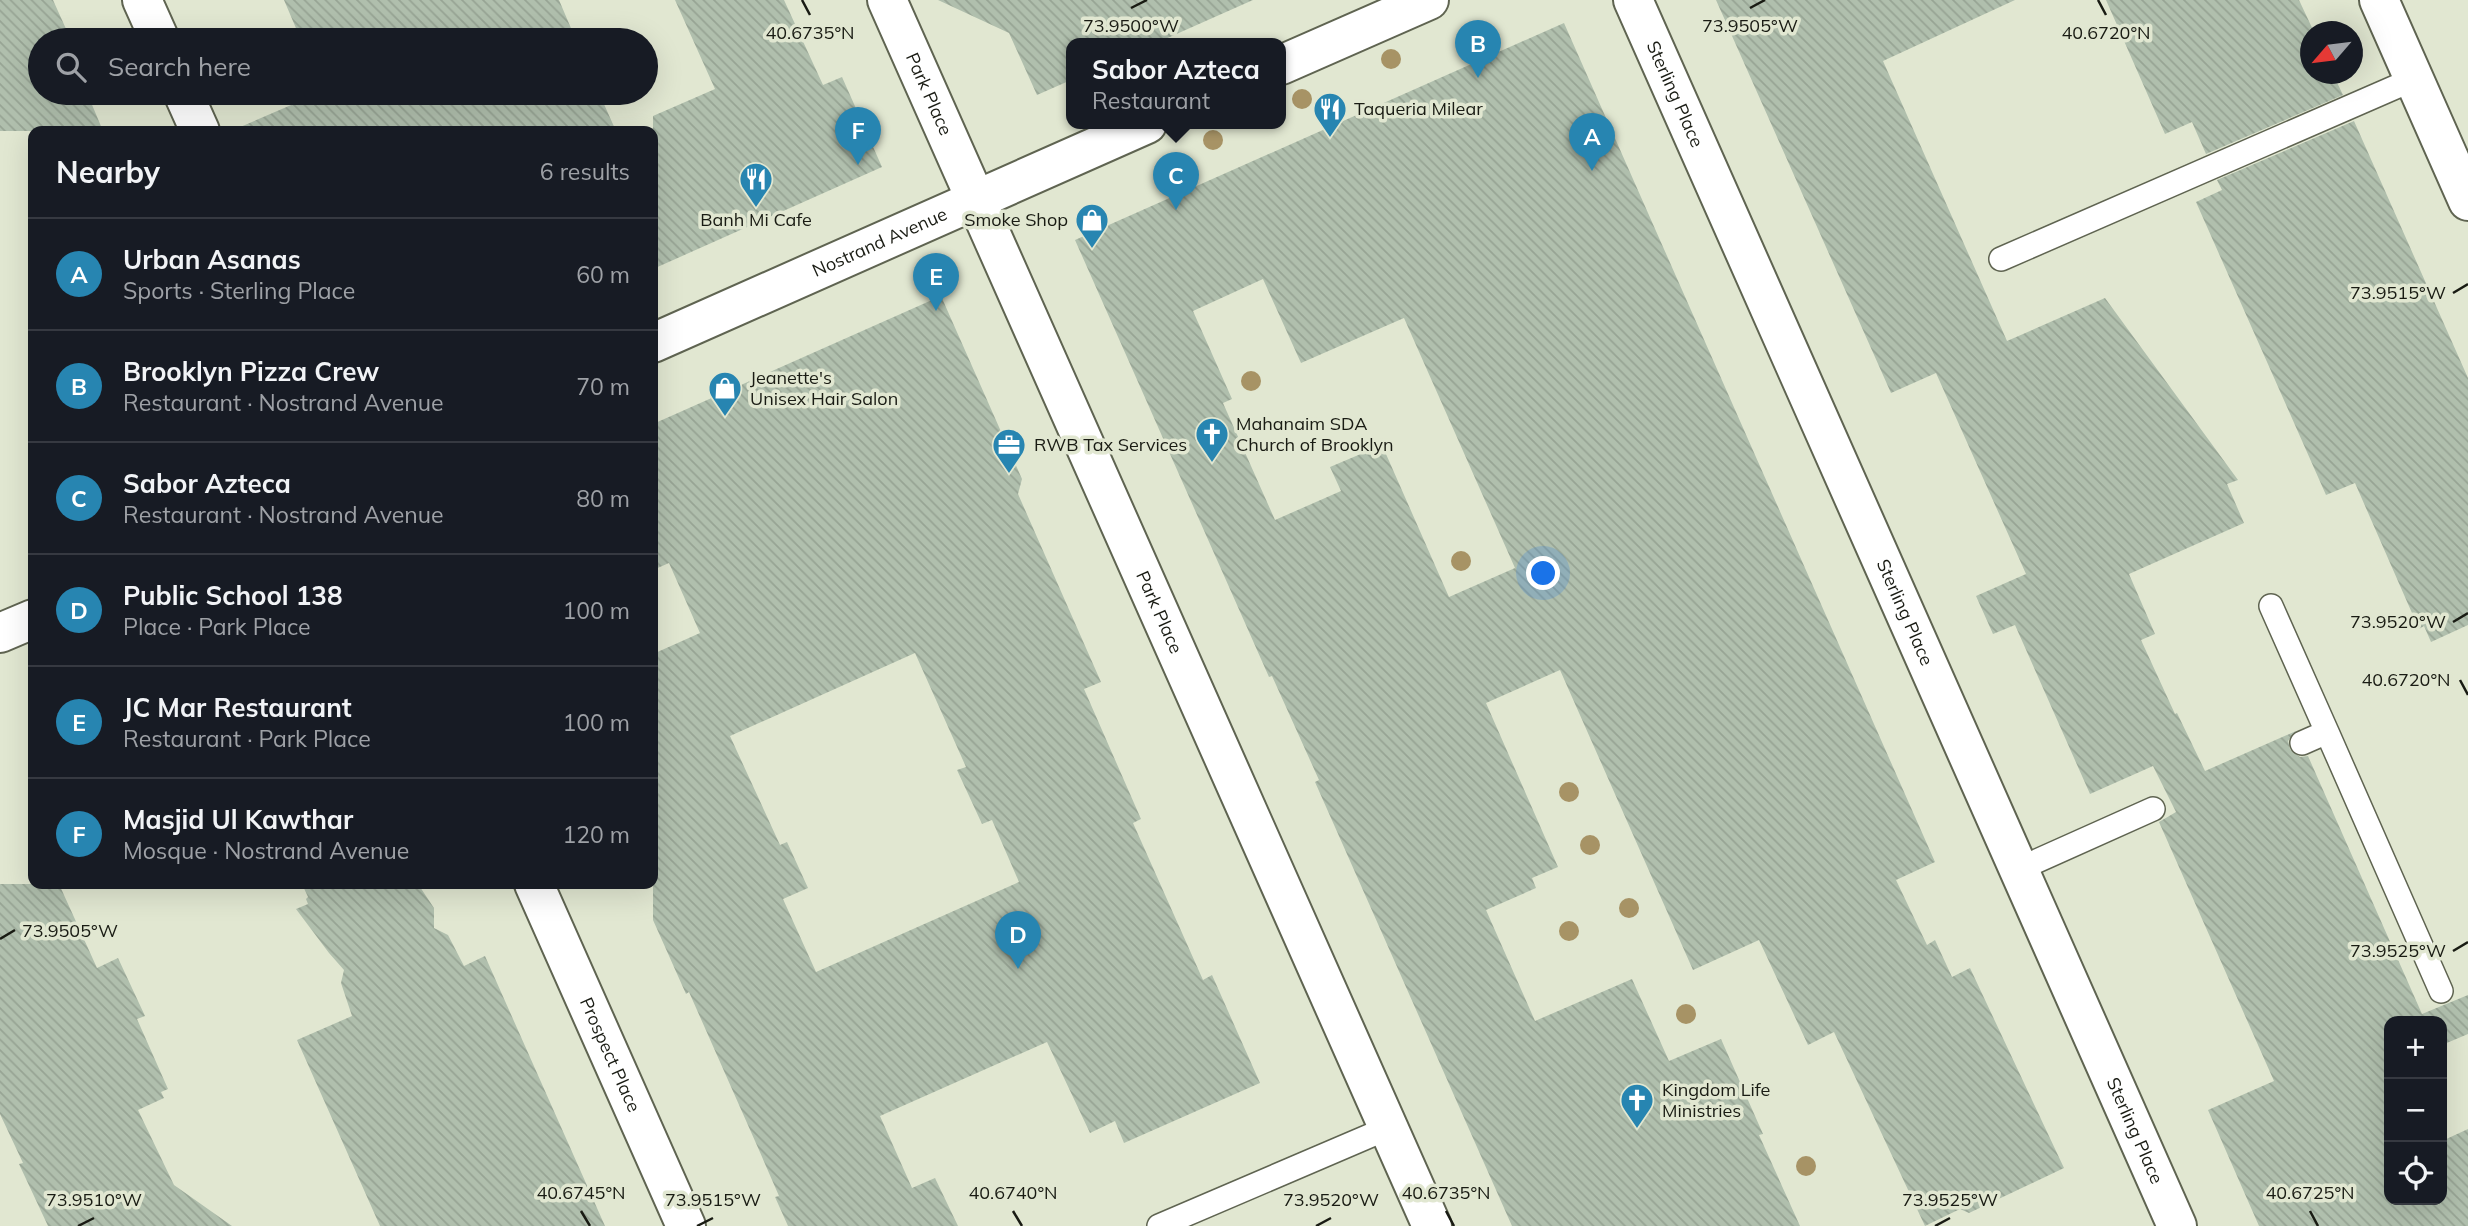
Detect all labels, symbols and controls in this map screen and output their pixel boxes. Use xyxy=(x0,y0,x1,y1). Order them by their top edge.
text: 73.9500°W xyxy=(1083,14,1179,37)
text: 73.9505°W xyxy=(1702,14,1798,37)
pin: B xyxy=(1455,20,1501,78)
text: 40.6735°N xyxy=(765,21,855,44)
text: 40.6720°N xyxy=(2061,21,2151,44)
north arrow xyxy=(2300,21,2363,84)
search box xyxy=(28,28,658,105)
street label: Sterling Place xyxy=(1642,37,1709,151)
popup xyxy=(1066,38,1286,129)
icon: search xyxy=(52,48,90,86)
street label: Park Place xyxy=(901,49,958,139)
text: Search here xyxy=(108,50,251,83)
text: Sabor Azteca xyxy=(1092,53,1260,86)
text: Restaurant xyxy=(1092,86,1210,115)
restaurant icon: Taqueria Milear xyxy=(1311,90,1349,139)
place label: Taqueria Milear xyxy=(1354,97,1483,120)
pin: F xyxy=(835,107,881,165)
pin: A xyxy=(1569,113,1615,171)
pin: C xyxy=(1153,152,1199,210)
text: Nearby xyxy=(56,153,160,191)
text: 6 results xyxy=(540,157,630,186)
restaurant icon: Banh Mi Cafe xyxy=(737,160,775,209)
shop icon: Smoke Shop xyxy=(1073,201,1111,250)
street label: Nostrand Avenue xyxy=(809,202,950,282)
place label: Banh Mi Cafe xyxy=(700,208,812,231)
place label: Smoke Shop xyxy=(964,208,1068,231)
text: Urban Asanas xyxy=(123,243,301,276)
pin: E xyxy=(913,253,959,311)
text: A xyxy=(70,260,88,289)
text: 60 m xyxy=(576,260,630,289)
text: Sports · Sterling Place xyxy=(123,276,355,305)
text: 73.9515°W xyxy=(2350,281,2446,304)
text: Brooklyn Pizza Crew xyxy=(123,355,379,388)
place label: Jeanette's Unisex Hair Salon xyxy=(750,366,898,410)
shop icon: Jeanette's Unisex Hair Salon xyxy=(706,369,744,418)
text: B xyxy=(71,372,87,401)
text: 70 m xyxy=(576,372,630,401)
text: Restaurant · Nostrand Avenue xyxy=(123,388,444,417)
place label: Mahanaim SDA Church of Brooklyn xyxy=(1236,412,1394,456)
church icon: Mahanaim SDA Church of Brooklyn xyxy=(1193,415,1231,464)
office icon: RWB Tax Services xyxy=(990,426,1028,475)
place label: RWB Tax Services xyxy=(1034,433,1187,456)
text: Sabor Azteca xyxy=(123,467,291,500)
text: C xyxy=(71,484,87,513)
text: 80 m xyxy=(576,484,630,513)
text: Restaurant · Nostrand Avenue xyxy=(123,500,444,529)
your location xyxy=(1526,556,1560,590)
street label: Sterling Place xyxy=(1872,556,1939,669)
street label: Park Place xyxy=(1131,567,1188,657)
text: Public School 138 xyxy=(123,579,343,612)
text: D xyxy=(70,596,88,625)
text: 100 m xyxy=(562,596,630,625)
text: 73.9520°W xyxy=(2350,610,2446,633)
text: Place · Park Place xyxy=(123,612,311,641)
text: 40.6720°N xyxy=(2361,668,2451,691)
text: JC Mar Restaurant xyxy=(123,691,352,724)
text: E xyxy=(72,708,86,737)
text: 100 m xyxy=(562,708,630,737)
text: Restaurant · Park Place xyxy=(123,724,371,753)
text: Masjid Ul Kawthar xyxy=(123,803,353,836)
text: F xyxy=(72,820,86,849)
text: 120 m xyxy=(562,820,630,849)
text: Mosque · Nostrand Avenue xyxy=(123,836,409,865)
pin: D xyxy=(995,911,1041,969)
text: 73.9505°W xyxy=(22,919,118,942)
text: 73.9525°W xyxy=(2350,939,2446,962)
street label: Prospect Place xyxy=(575,994,646,1116)
map controls xyxy=(2384,1016,2447,1205)
button: + xyxy=(2384,1016,2447,1079)
street label: Sterling Place xyxy=(2102,1074,2169,1187)
place label: Kingdom Life Ministries xyxy=(1662,1078,1770,1122)
button: − xyxy=(2384,1079,2447,1142)
church icon: Kingdom Life Ministries xyxy=(1618,1081,1656,1130)
button: locate xyxy=(2384,1142,2447,1205)
text: 40.6745°N xyxy=(536,1181,626,1204)
text: 40.6740°N xyxy=(968,1181,1058,1204)
text: 40.6735°N xyxy=(1401,1181,1491,1204)
text: 40.6725°N xyxy=(2265,1181,2355,1204)
text: 73.9510°W xyxy=(46,1188,142,1211)
text: 73.9515°W xyxy=(665,1188,761,1211)
text: 73.9520°W xyxy=(1283,1188,1379,1211)
text: 73.9525°W xyxy=(1902,1188,1998,1211)

